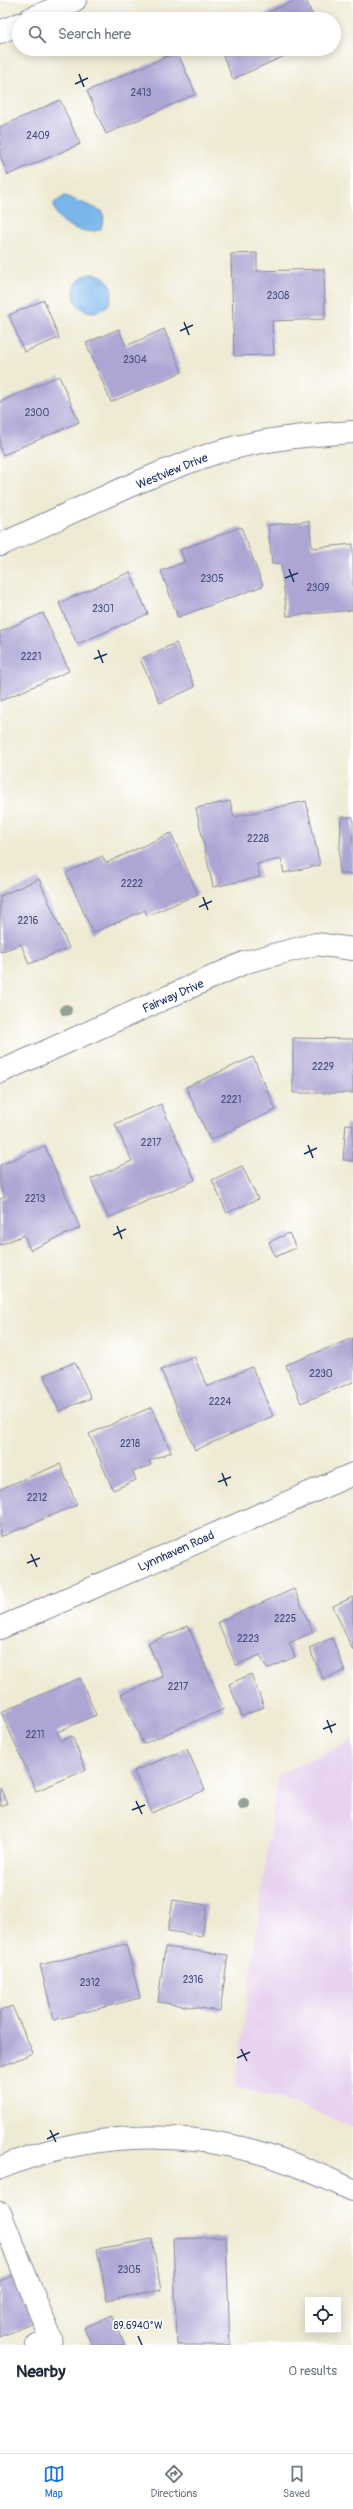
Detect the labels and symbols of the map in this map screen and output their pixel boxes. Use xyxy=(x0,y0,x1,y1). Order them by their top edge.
house number: 2413 xyxy=(131,87,152,99)
house number: 2409 xyxy=(26,130,50,142)
house number: 2308 xyxy=(267,290,289,302)
house number: 2304 xyxy=(123,354,147,366)
house number: 2300 xyxy=(25,407,49,419)
street label: Westview Drive xyxy=(134,450,210,493)
house number: 2305 xyxy=(200,573,224,585)
house number: 2309 xyxy=(307,582,329,594)
house number: 2301 xyxy=(92,603,114,615)
house number: 2221 xyxy=(21,651,41,663)
house number: 2228 xyxy=(247,833,269,845)
house number: 2222 xyxy=(121,878,144,890)
house number: 2216 xyxy=(18,915,39,927)
street label: Fairway Drive xyxy=(140,976,206,1017)
house number: 2229 xyxy=(312,1061,334,1073)
house number: 2221 xyxy=(221,1094,241,1106)
house number: 2217 xyxy=(141,1137,162,1149)
house number: 2213 xyxy=(25,1193,46,1205)
house number: 2230 xyxy=(309,1368,333,1380)
house number: 2224 xyxy=(209,1396,231,1408)
house number: 2218 xyxy=(120,1438,140,1450)
house number: 2212 xyxy=(27,1492,48,1504)
street label: Lynnhaven Road xyxy=(136,1528,217,1575)
house number: 2225 xyxy=(274,1613,296,1625)
house number: 2223 xyxy=(237,1633,259,1645)
house number: 2217 xyxy=(168,1681,189,1693)
house number: 2211 xyxy=(26,1729,45,1741)
house number: 2316 xyxy=(183,1974,203,1986)
house number: 2312 xyxy=(80,1977,101,1989)
house number: 2305 xyxy=(117,2264,141,2276)
text: 89.6940°W xyxy=(114,2320,163,2332)

